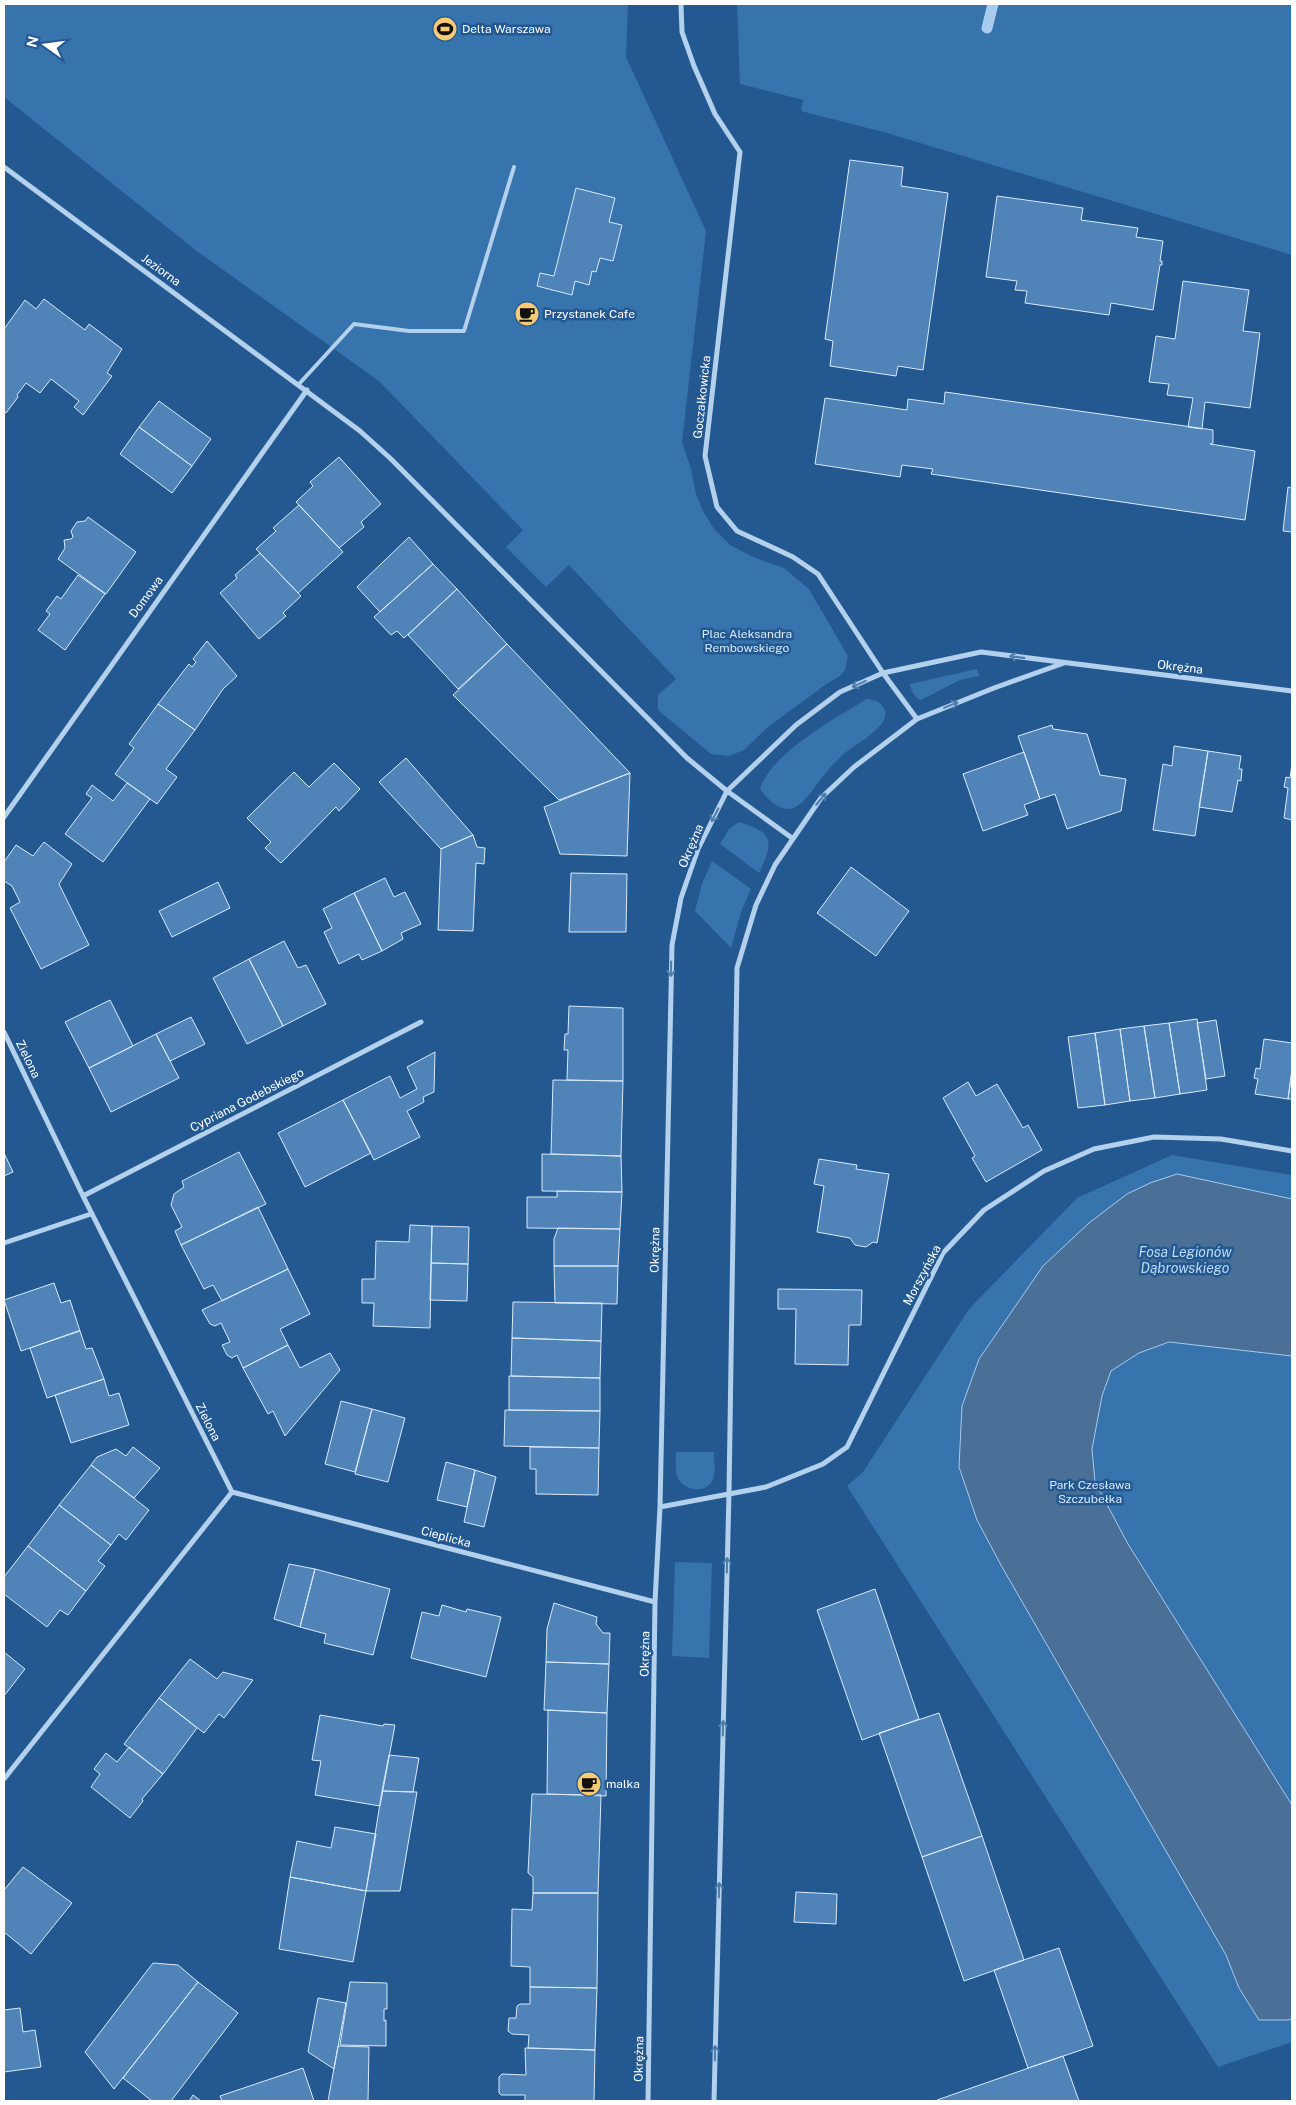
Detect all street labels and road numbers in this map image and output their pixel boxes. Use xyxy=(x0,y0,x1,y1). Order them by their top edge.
street label: Jeziorna xyxy=(139,251,183,289)
street label: Goczałkowicka xyxy=(691,355,713,439)
street label: Domowa xyxy=(126,573,166,621)
street label: Okrężna xyxy=(1156,657,1204,677)
street label: Okrężna xyxy=(676,822,706,870)
street label: Zielona xyxy=(13,1038,43,1080)
street label: Cypriana Godebskiego xyxy=(188,1065,306,1135)
street label: Okrężna xyxy=(648,1227,662,1273)
street label: Morszyńska xyxy=(900,1242,944,1308)
street label: Zielona xyxy=(192,1401,224,1443)
street label: Cieplicka xyxy=(419,1524,473,1550)
street label: Okrężna xyxy=(638,1631,652,1677)
street label: Okrężna xyxy=(632,2036,646,2082)

